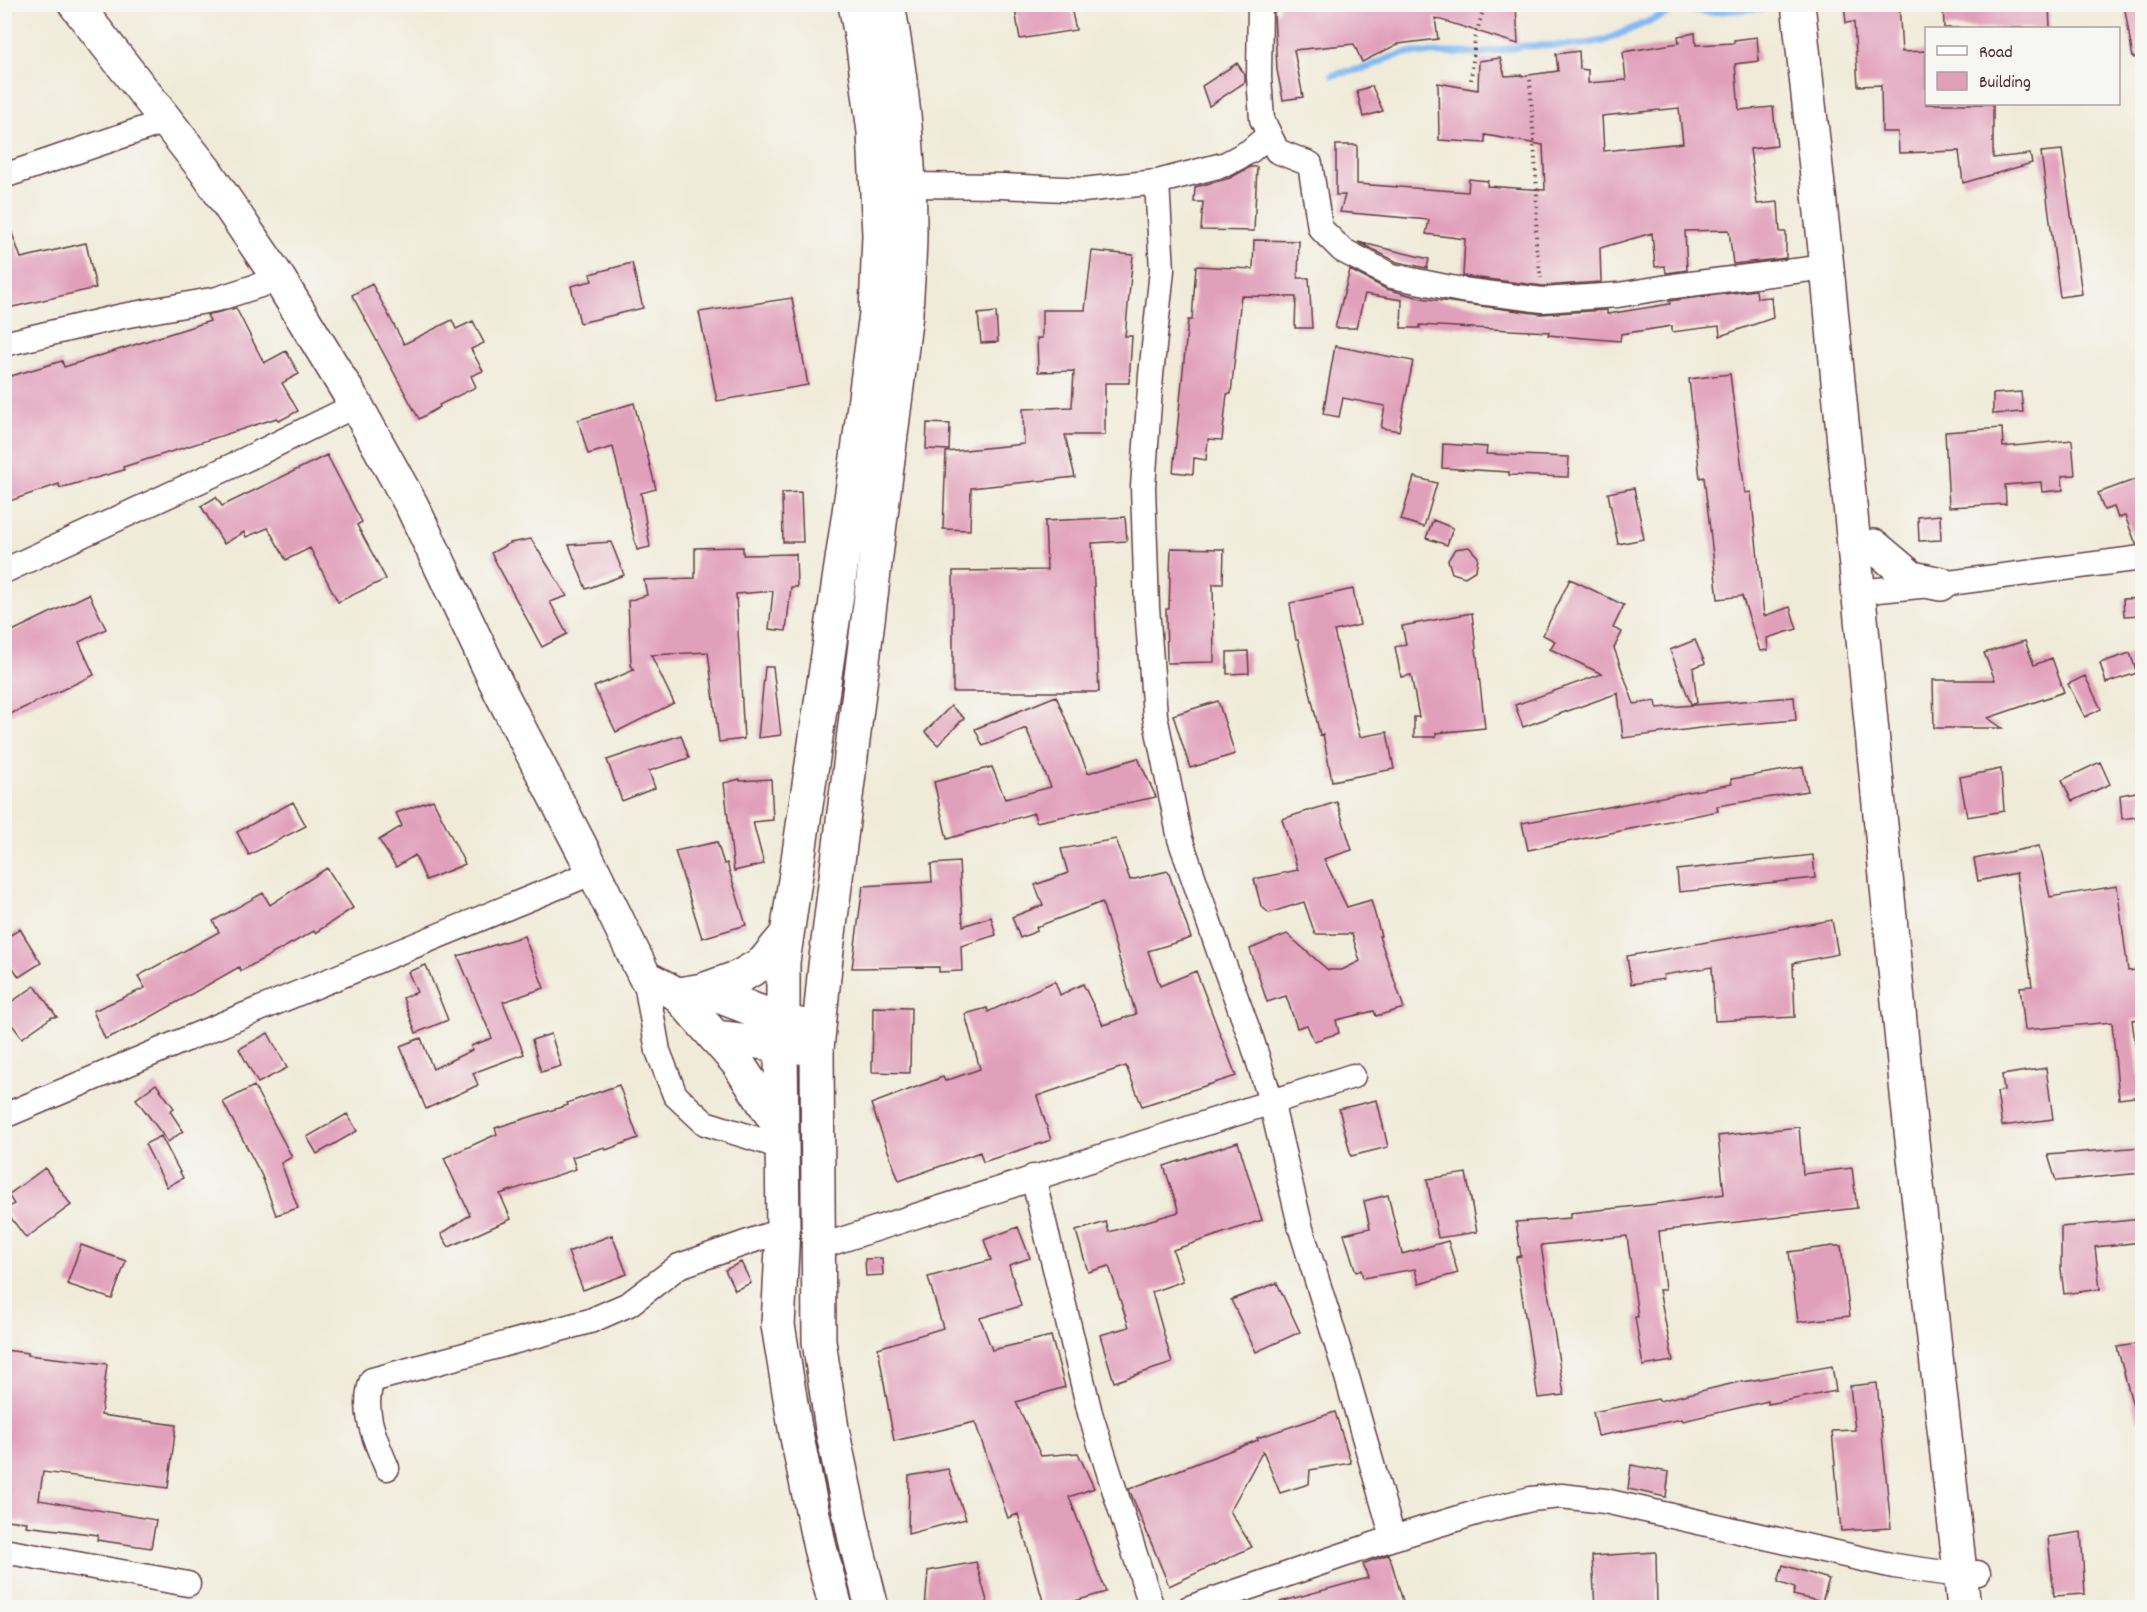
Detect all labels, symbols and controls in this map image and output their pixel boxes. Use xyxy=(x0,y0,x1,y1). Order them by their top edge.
legend xyxy=(1925,27,2120,105)
text: Road xyxy=(1979,41,2013,66)
text: Building xyxy=(1979,71,2031,96)

